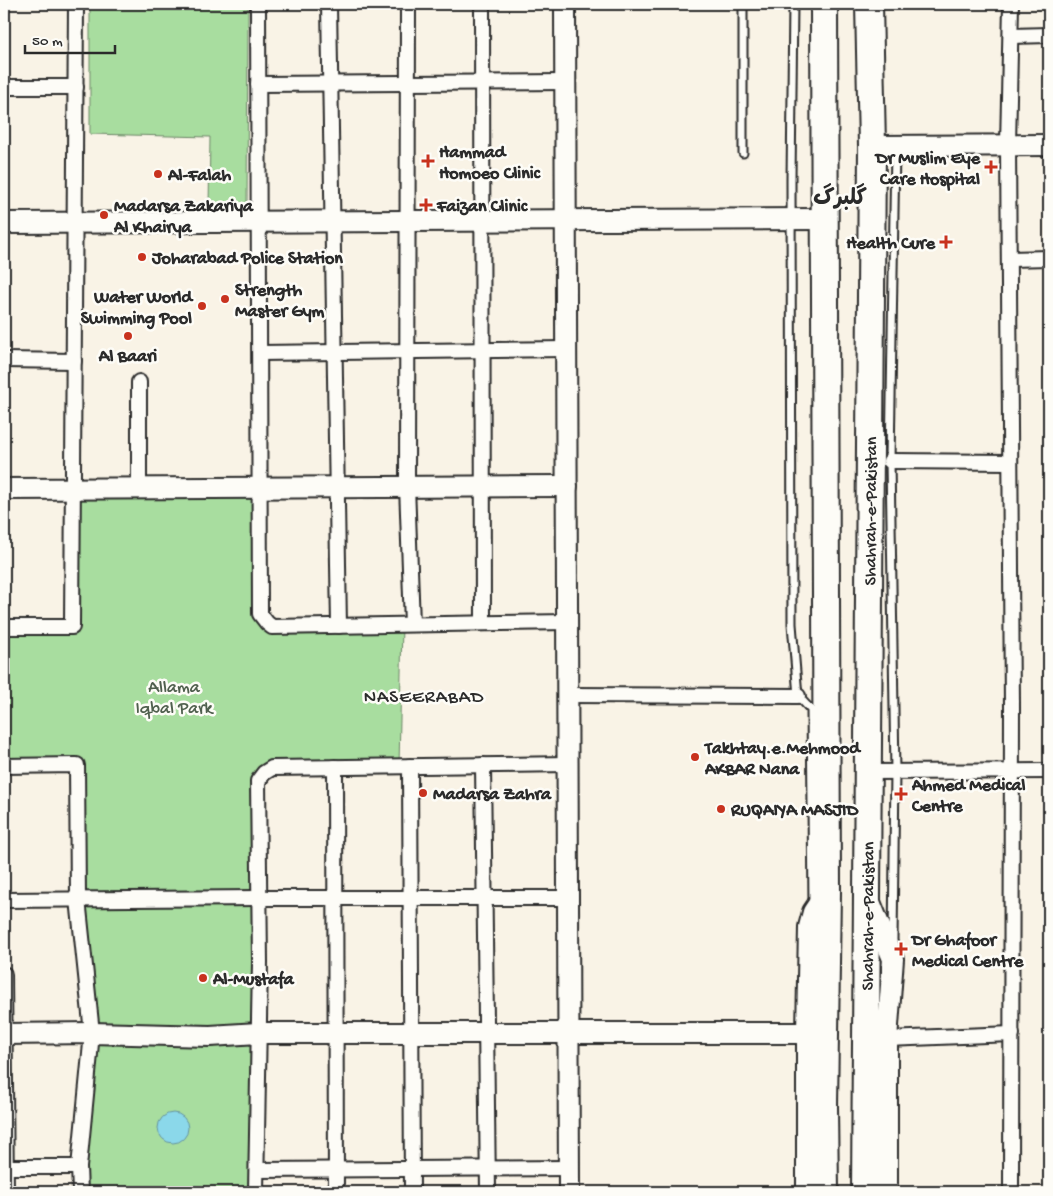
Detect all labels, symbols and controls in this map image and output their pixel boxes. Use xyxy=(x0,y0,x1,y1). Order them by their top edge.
scale bar xyxy=(25,22,115,54)
text: 50 m xyxy=(32,33,63,51)
place label: Hammad Homoeo Clinic xyxy=(439,143,541,185)
place label: Dr Muslim Eye Care Hospital xyxy=(874,149,981,191)
marker: Hammad Homoeo Clinic xyxy=(421,154,435,168)
marker: Dr Muslim Eye Care Hospital xyxy=(984,160,998,174)
place label: Al-Falah xyxy=(167,166,231,187)
marker: Al-Falah xyxy=(152,168,164,180)
district label: گلبرگ xyxy=(813,183,867,213)
place label: Madarsa Zakariya Al Khairya xyxy=(113,197,254,239)
place label: Faizan Clinic xyxy=(436,197,528,218)
marker: Faizan Clinic xyxy=(419,198,433,212)
marker: Madarsa Zakariya Al Khairya xyxy=(98,209,110,221)
place label: Health Cure xyxy=(846,234,936,255)
marker: Health Cure xyxy=(939,235,953,249)
place label: Joharabad Police Station xyxy=(151,249,343,270)
marker: Joharabad Police Station xyxy=(136,251,148,263)
place label: Strength Master Gym xyxy=(235,281,325,323)
place label: Water World Swimming Pool xyxy=(81,288,194,330)
marker: Strength Master Gym xyxy=(219,293,231,305)
marker: Water World Swimming Pool xyxy=(196,300,208,312)
marker: Al Baari xyxy=(122,330,134,342)
place label: Al Baari xyxy=(98,347,157,368)
street label: Shahrah-e-Pakistan xyxy=(861,436,883,585)
park label: Allama Iqbal Park xyxy=(135,678,215,720)
district label: NASEERABAD xyxy=(364,687,484,710)
place label: Takhtay.e.Mehmood AKBAR Nana xyxy=(703,739,862,781)
marker: Takhtay.e.Mehmood AKBAR Nana xyxy=(689,751,701,763)
place label: Ahmed Medical Centre xyxy=(911,776,1026,818)
place label: Madarsa Zahra xyxy=(433,785,552,806)
marker: Madarsa Zahra xyxy=(417,787,429,799)
marker: Ahmed Medical Centre xyxy=(894,787,908,801)
place label: RUQAIYA MASJID xyxy=(730,801,859,822)
marker: RUQAIYA MASJID xyxy=(715,803,727,815)
street label: Shahrah-e-Pakistan xyxy=(858,841,880,990)
place label: Dr Ghafoor Medical Centre xyxy=(910,931,1024,973)
marker: Dr Ghafoor Medical Centre xyxy=(894,942,908,956)
place label: Al-Mustafa xyxy=(212,970,295,991)
marker: Al-Mustafa xyxy=(197,972,209,984)

